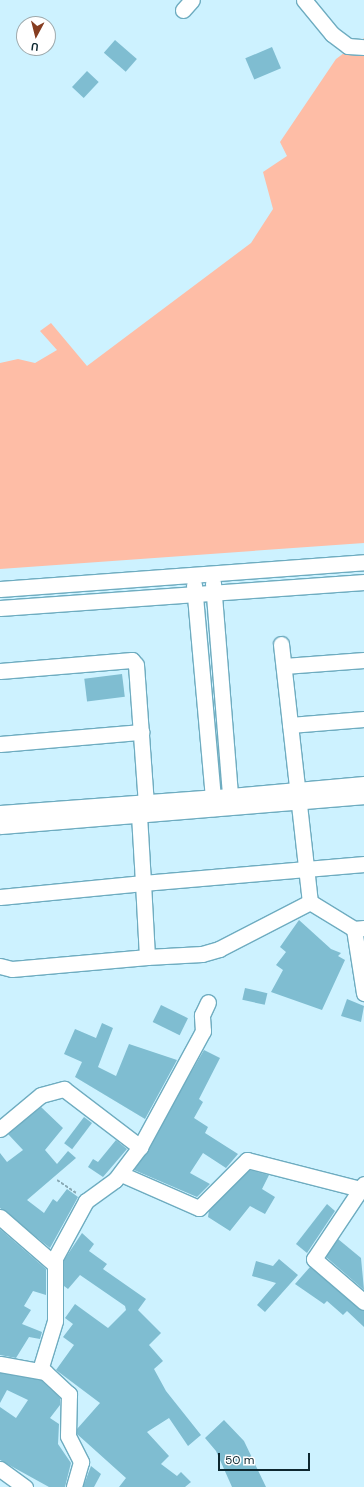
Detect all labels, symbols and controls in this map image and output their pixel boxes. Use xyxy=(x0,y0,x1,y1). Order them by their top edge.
north arrow xyxy=(16,16,56,56)
text: U xyxy=(30,40,39,54)
scale bar xyxy=(220,1445,312,1471)
text: 50 m xyxy=(225,1452,254,1468)

